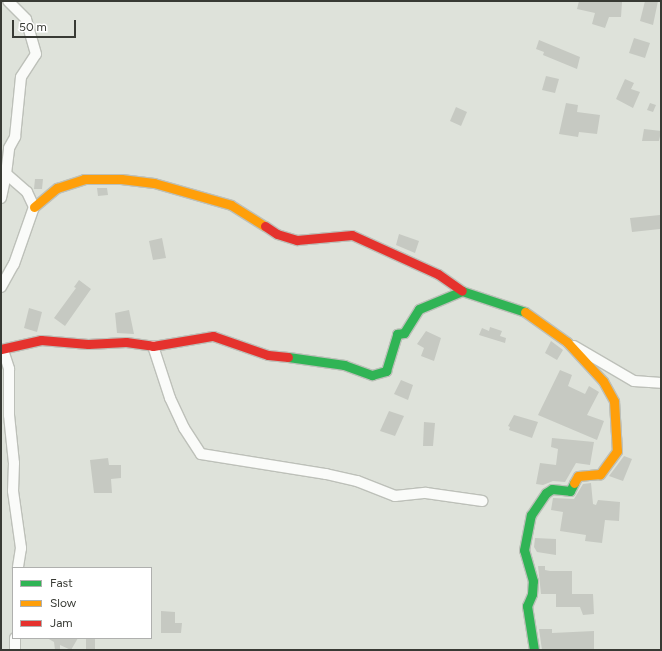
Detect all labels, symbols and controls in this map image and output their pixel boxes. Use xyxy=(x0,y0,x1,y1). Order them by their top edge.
scale bar xyxy=(14,12,78,38)
text: 50 m xyxy=(19,20,47,34)
legend xyxy=(12,567,152,639)
text: Fast xyxy=(50,576,73,590)
text: Slow xyxy=(50,596,76,610)
text: Jam xyxy=(50,616,73,630)

